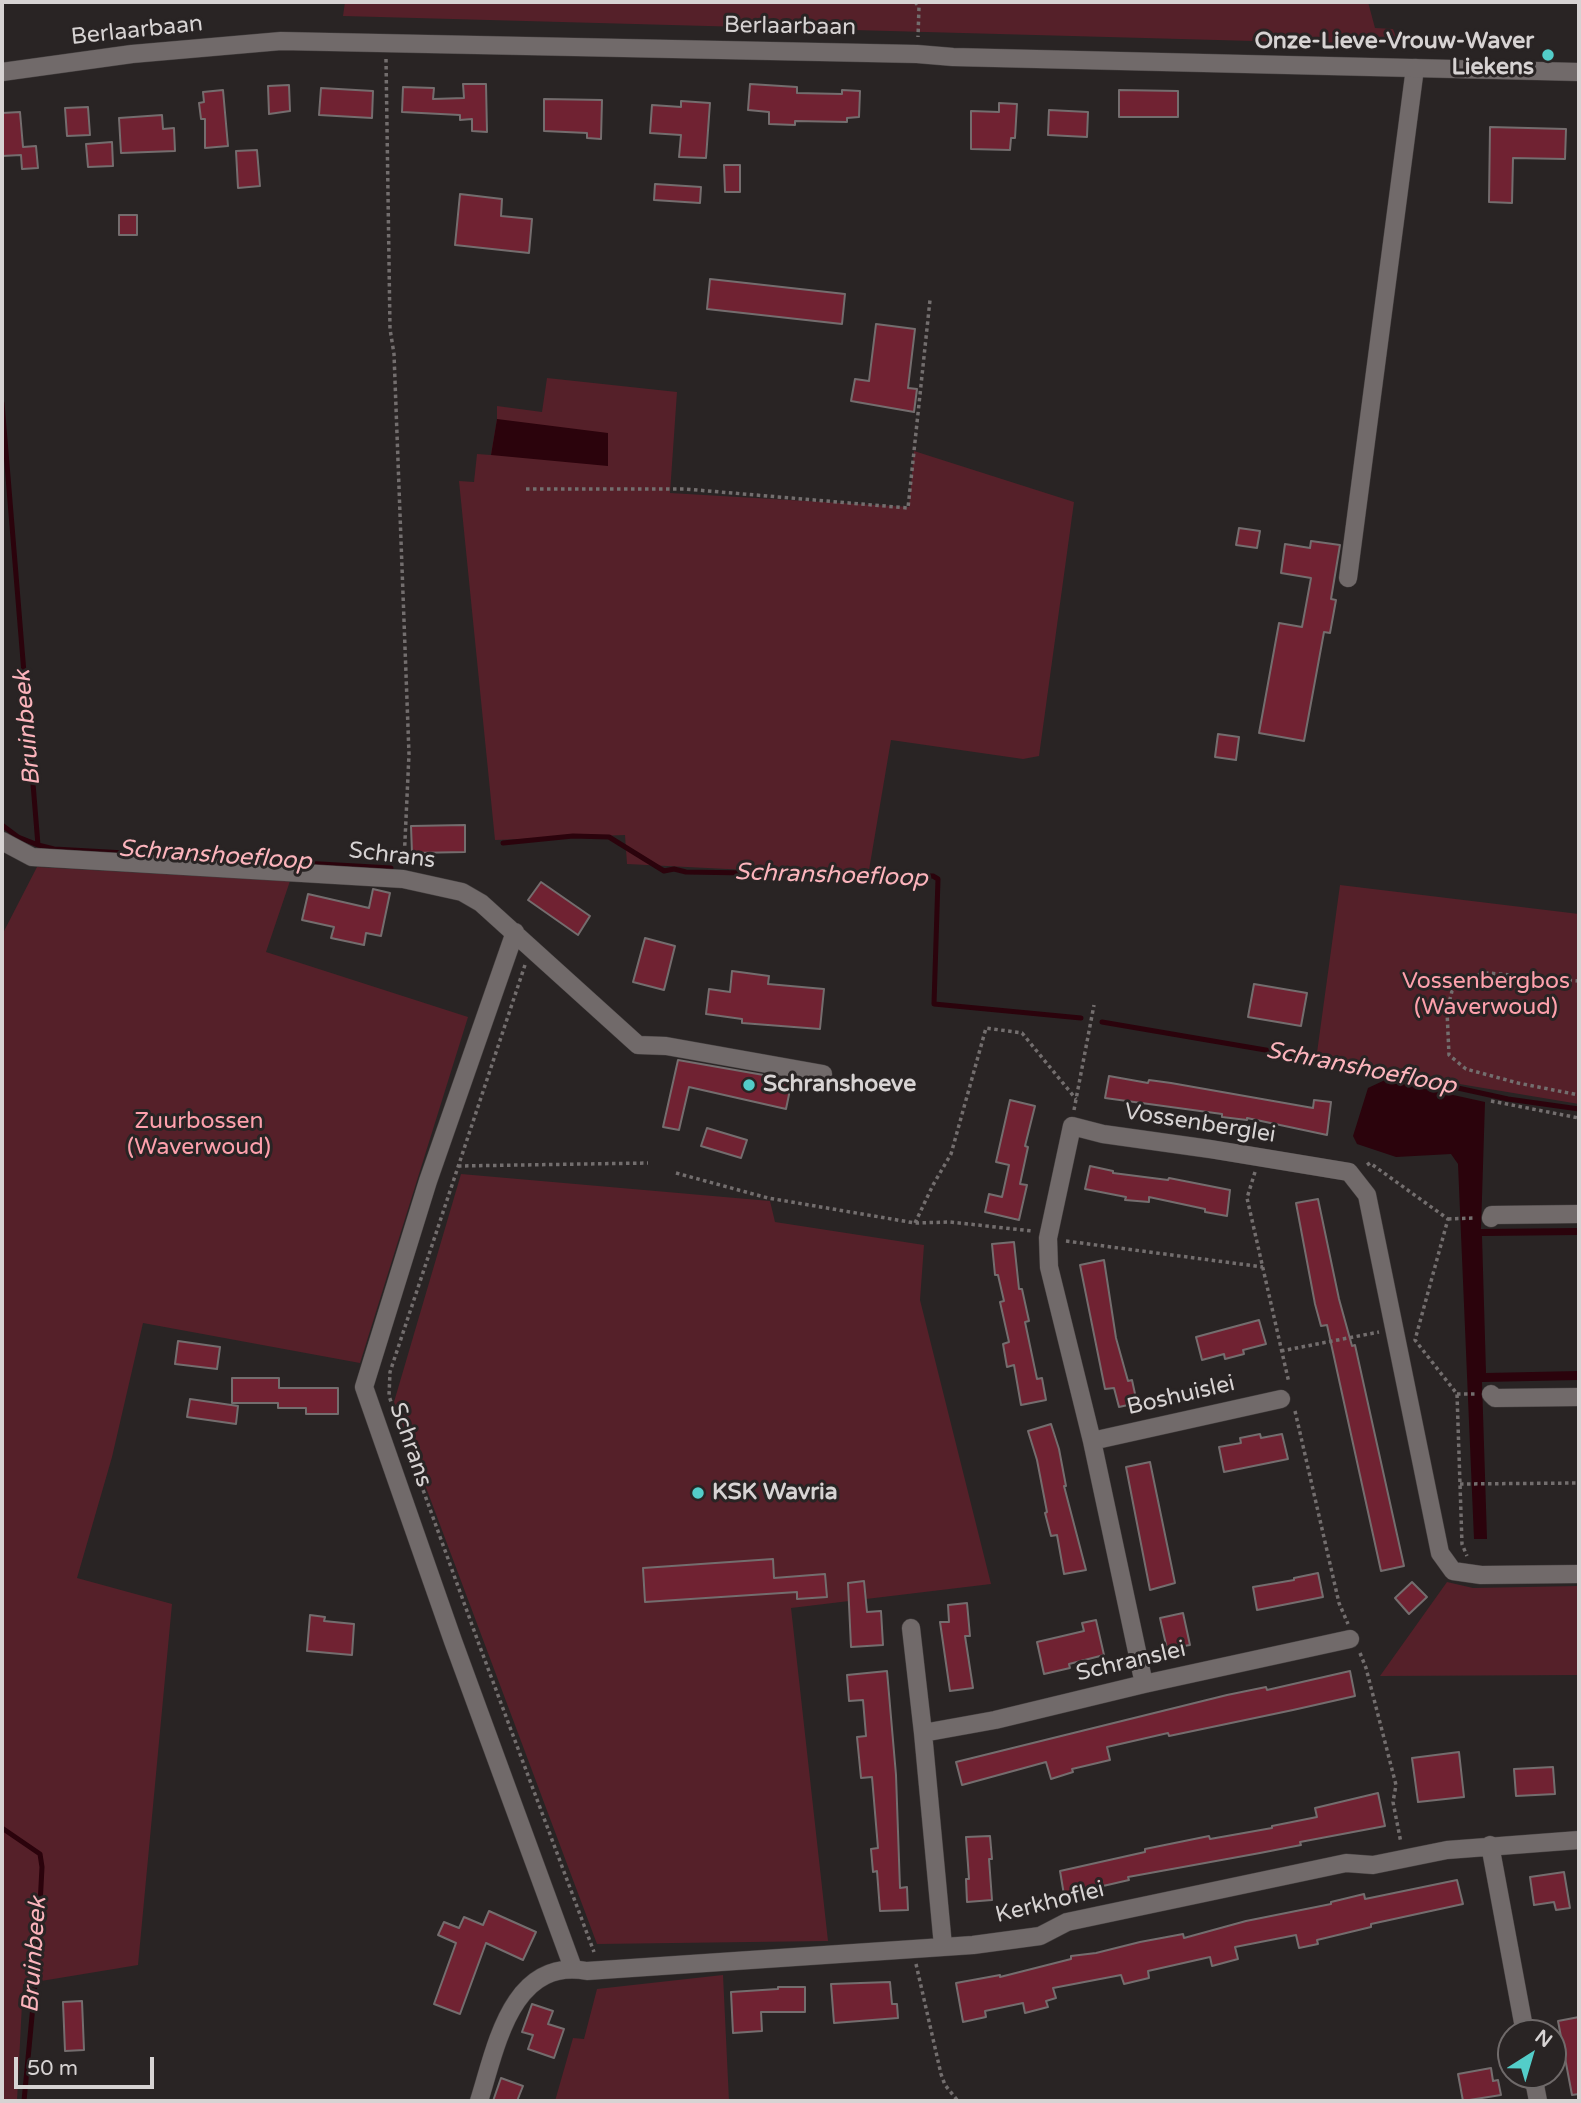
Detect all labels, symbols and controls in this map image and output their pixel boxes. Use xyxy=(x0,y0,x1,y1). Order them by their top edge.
street label: Berlaarbaan xyxy=(70,10,204,52)
street label: Berlaarbaan xyxy=(724,12,856,42)
place label: Onze-Lieve-Vrouw-Waver Liekens xyxy=(1254,28,1534,82)
marker: Onze-Lieve-Vrouw-Waver Liekens xyxy=(1540,47,1556,63)
water label: Bruinbeek xyxy=(9,669,47,787)
water label: Schranshoefloop xyxy=(118,835,312,877)
street label: Schrans xyxy=(347,837,437,875)
water label: Schranshoefloop xyxy=(734,858,928,894)
park label: Vossenbergbos (Waverwoud) xyxy=(1402,968,1570,1022)
water label: Schranshoefloop xyxy=(1263,1036,1459,1102)
place label: Schranshoeve xyxy=(763,1071,916,1099)
marker: Schranshoeve xyxy=(741,1077,757,1093)
street label: Vossenberglei xyxy=(1122,1098,1278,1150)
park label: Zuurbossen (Waverwoud) xyxy=(127,1108,271,1162)
street label: Boshuislei xyxy=(1124,1370,1238,1422)
street label: Schrans xyxy=(383,1399,437,1491)
place label: KSK Wavria xyxy=(712,1479,838,1507)
marker: KSK Wavria xyxy=(690,1485,706,1501)
street label: Schranslei xyxy=(1073,1636,1189,1688)
street label: Kerkhoflei xyxy=(993,1876,1107,1930)
water label: Bruinbeek xyxy=(17,1896,53,2014)
north arrow xyxy=(1497,2019,1567,2089)
text: N xyxy=(1531,2025,1556,2052)
scale bar xyxy=(18,2044,158,2088)
text: 50 m xyxy=(27,2056,78,2081)

